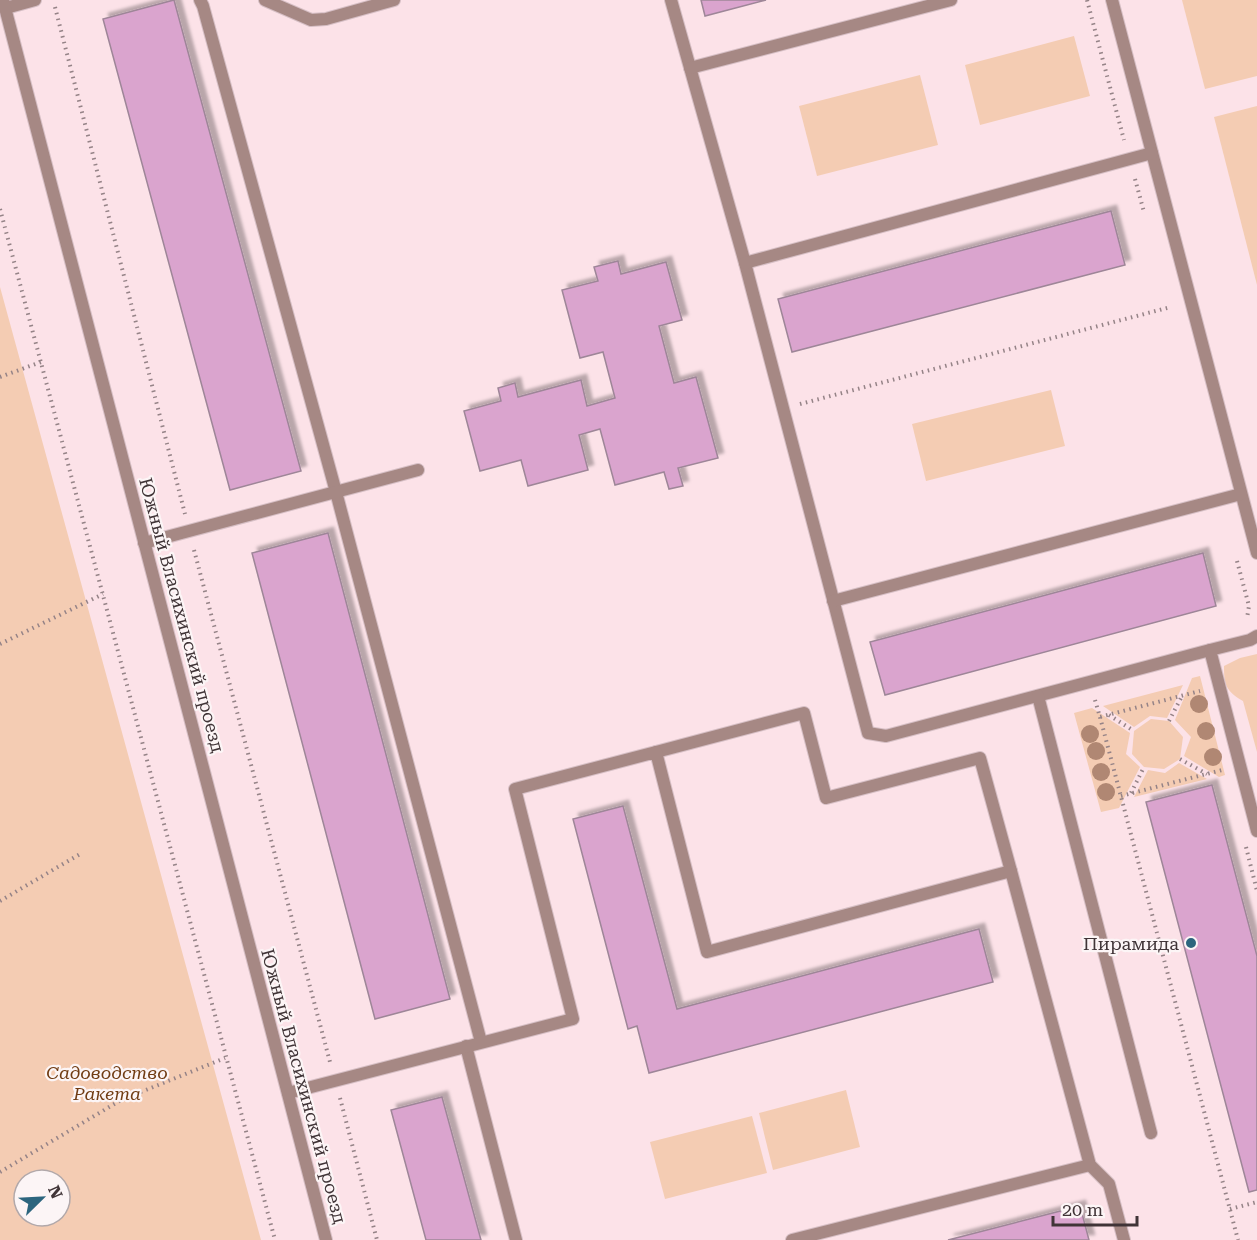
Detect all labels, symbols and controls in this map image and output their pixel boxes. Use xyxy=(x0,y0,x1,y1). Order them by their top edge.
street label: Южный Власихинский проезд xyxy=(135,475,229,755)
place label: Пирамида xyxy=(1083,933,1179,954)
marker: Пирамида xyxy=(1184,936,1198,950)
street label: Южный Власихинский проезд xyxy=(257,946,351,1226)
park label: Садоводство Ракета xyxy=(46,1062,168,1104)
north arrow xyxy=(12,1168,72,1228)
text: N xyxy=(44,1183,66,1202)
scale bar xyxy=(1053,1189,1137,1227)
text: 20 m xyxy=(1062,1199,1103,1220)

